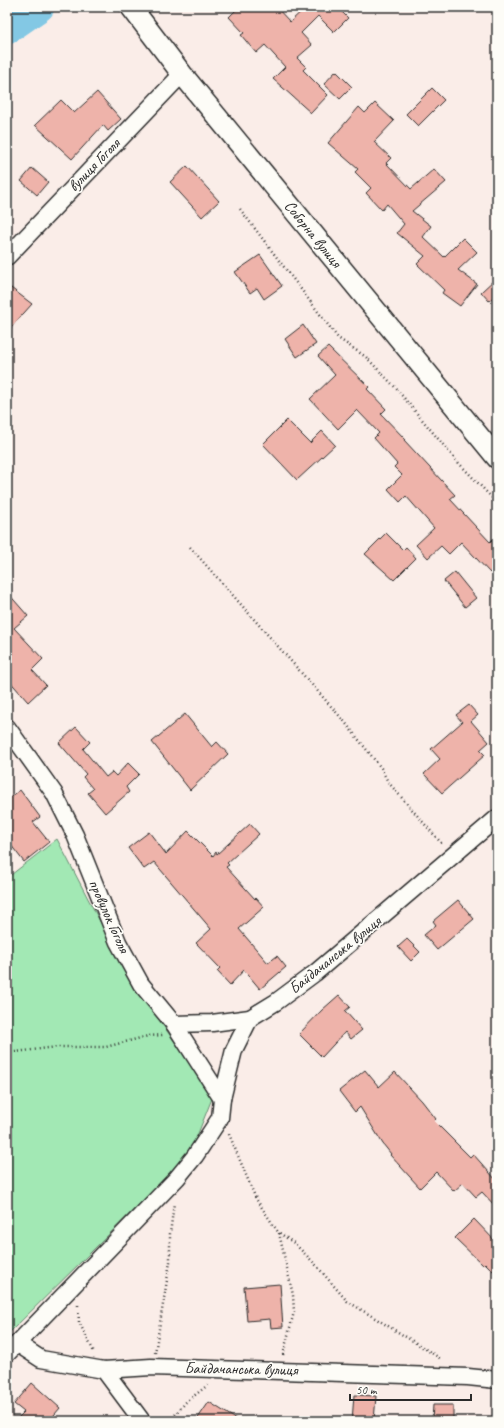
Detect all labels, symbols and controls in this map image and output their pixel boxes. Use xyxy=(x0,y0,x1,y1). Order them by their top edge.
street label: вулиця Гоголя xyxy=(64,133,125,196)
street label: Соборна вулиця xyxy=(280,196,347,273)
street label: провулок Гоголя xyxy=(84,876,135,957)
street label: Байдачанська вулиця xyxy=(285,911,386,998)
street label: Байдачанська вулиця xyxy=(184,1358,299,1380)
scale bar xyxy=(350,1376,471,1402)
text: 50 m xyxy=(356,1382,378,1398)

